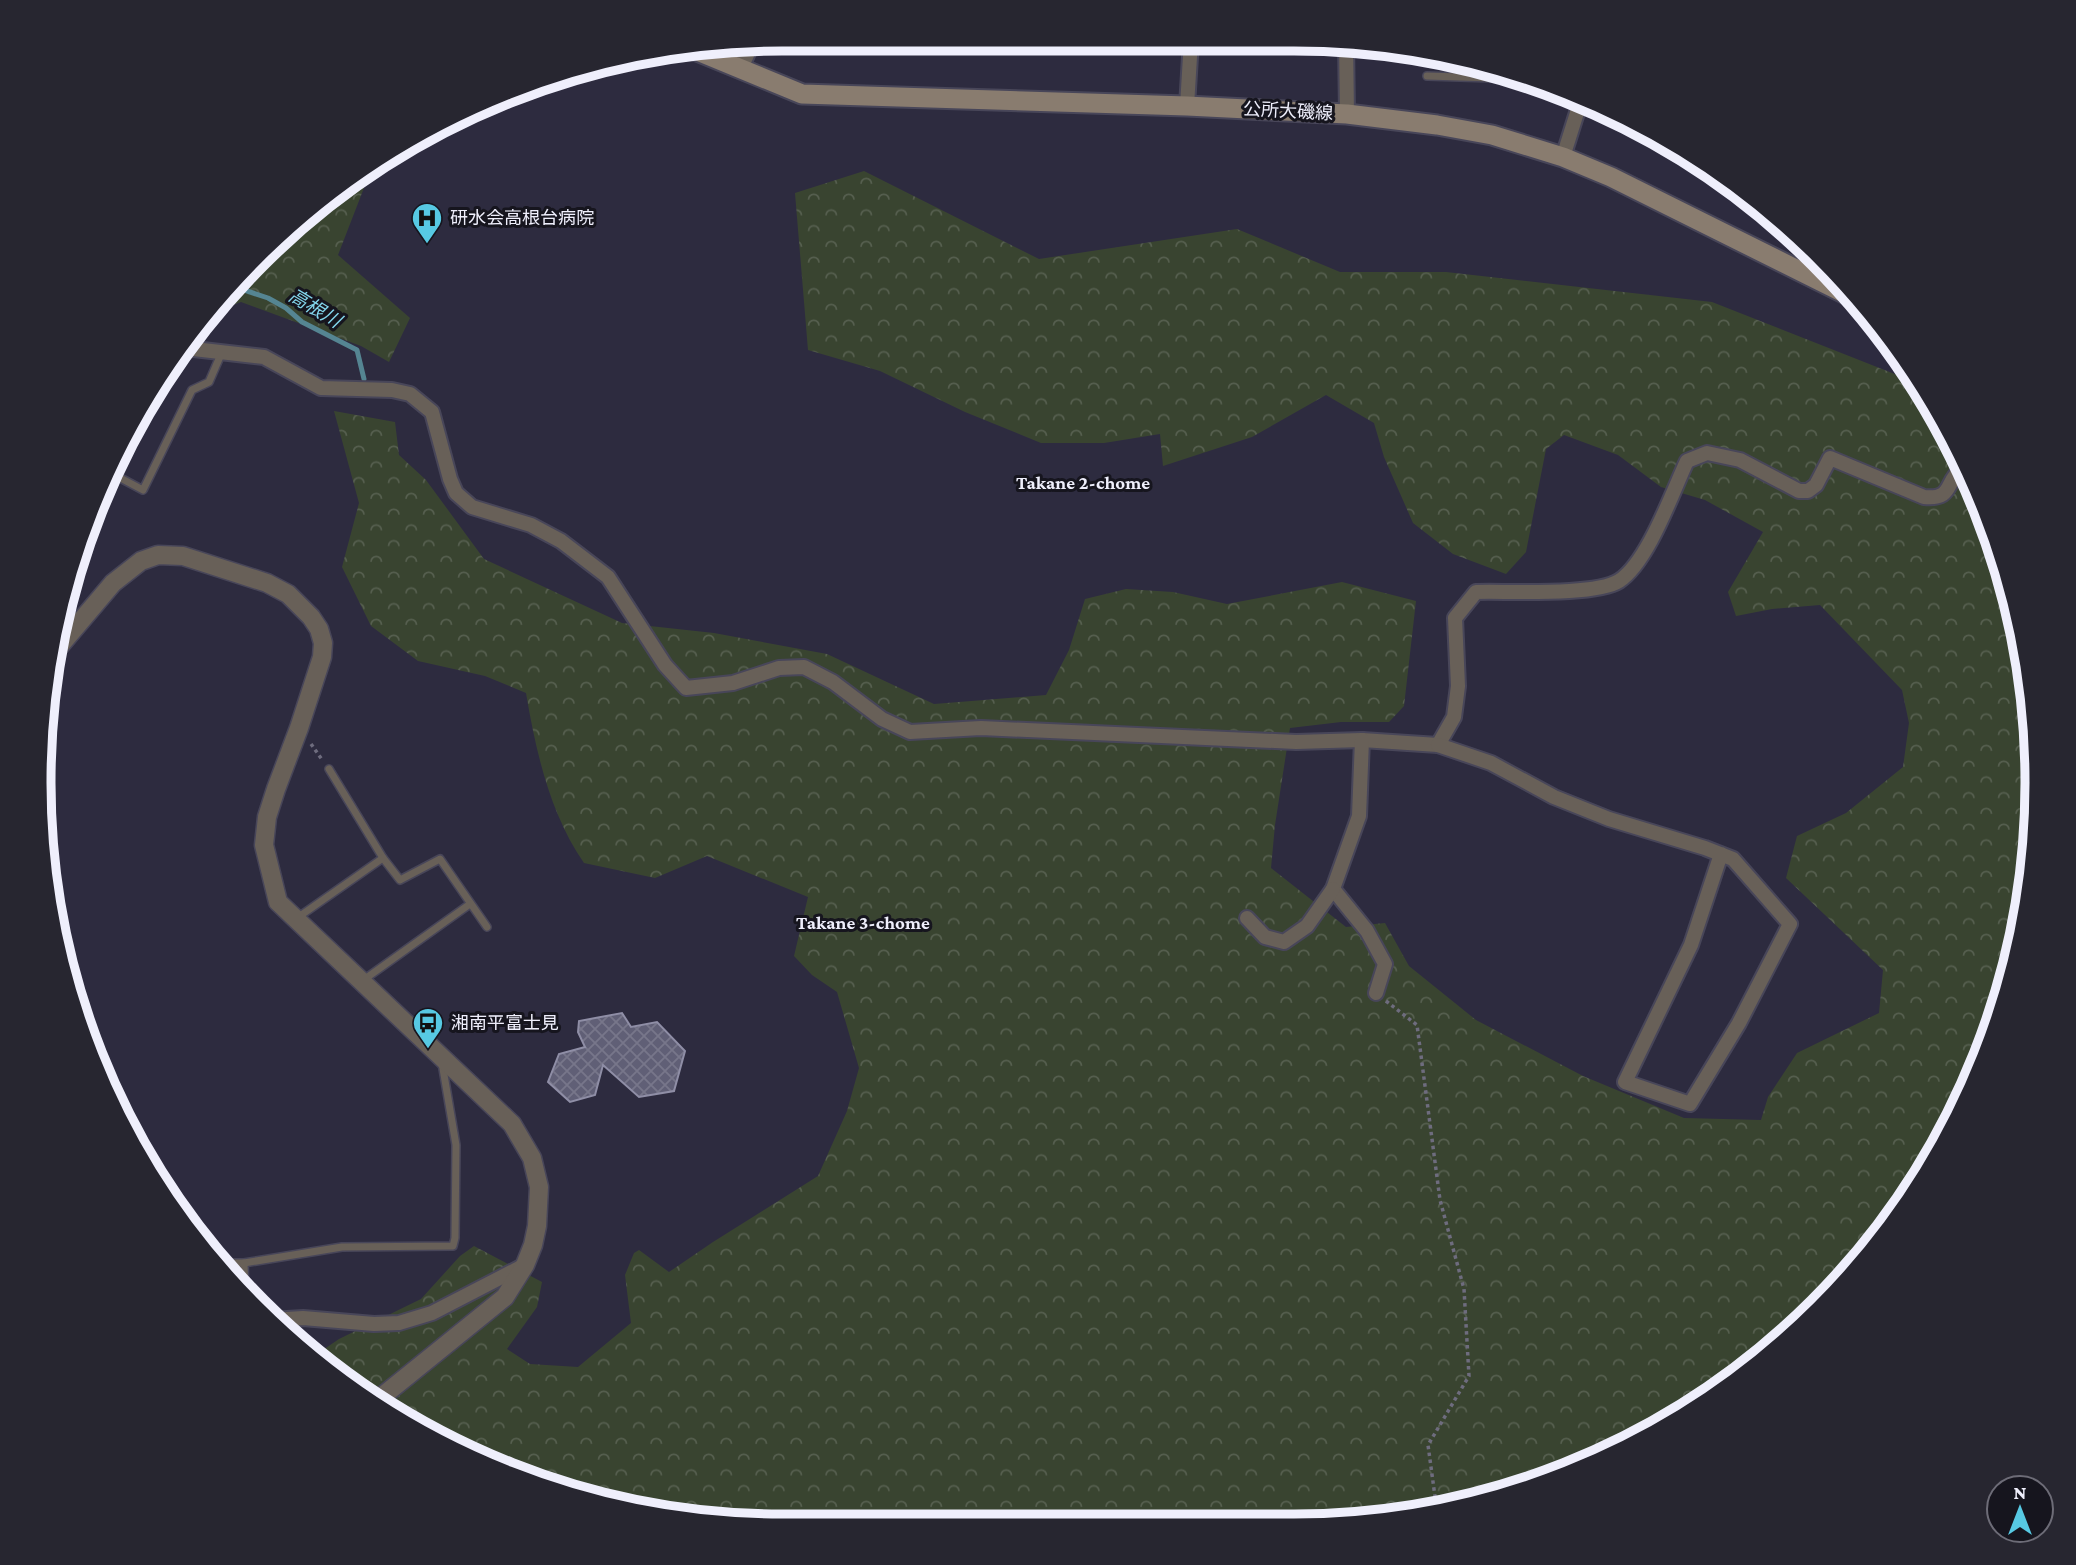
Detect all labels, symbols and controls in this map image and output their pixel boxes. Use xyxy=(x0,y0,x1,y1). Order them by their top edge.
street label: 公所大磯線 xyxy=(1243,99,1333,123)
hospital icon: 研水会高根台病院 xyxy=(410,201,444,245)
place label: 研水会高根台病院 xyxy=(450,208,594,228)
water label: 高根川 xyxy=(285,284,347,333)
district label: Takane 2-chome xyxy=(1016,472,1150,493)
district label: Takane 3-chome xyxy=(796,912,930,933)
bus stop icon: 湘南平富士見 xyxy=(411,1006,445,1050)
place label: 湘南平富士見 xyxy=(451,1013,559,1033)
north arrow xyxy=(1985,1474,2055,1544)
text: N xyxy=(2014,1482,2027,1503)

